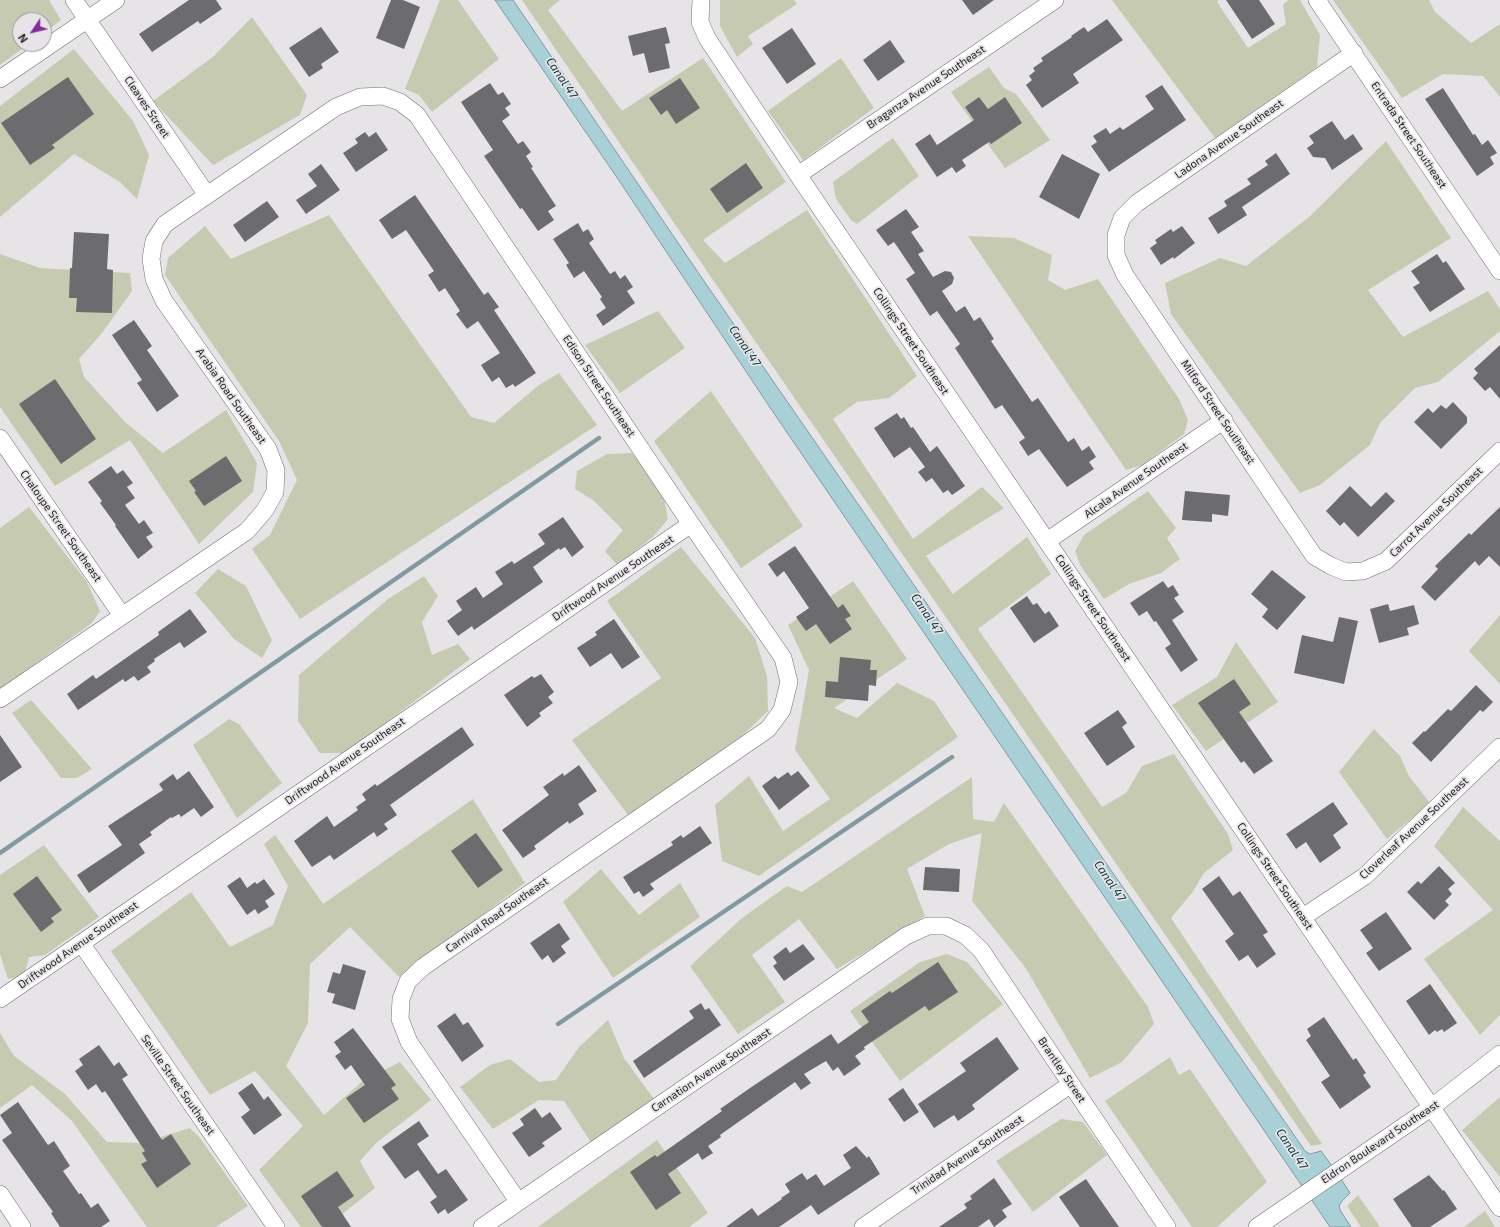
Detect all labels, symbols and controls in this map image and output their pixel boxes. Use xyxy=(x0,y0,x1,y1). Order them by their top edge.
north arrow xyxy=(12,12,52,52)
text: N xyxy=(15,32,30,46)
street label: Braganza Avenue Southeast xyxy=(864,42,988,132)
water label: Canal 47 xyxy=(543,55,581,101)
street label: Cleaves Street xyxy=(121,74,173,140)
street label: Entrada Street Southeast xyxy=(1368,79,1450,191)
street label: Ladona Avenue Southeast xyxy=(1172,96,1286,182)
street label: Collings Street Southeast xyxy=(870,285,952,397)
water label: Canal 47 xyxy=(726,323,764,369)
street label: Edison Street Southeast xyxy=(560,333,638,439)
street label: Arabia Road Southeast xyxy=(193,346,269,446)
street label: Milford Street Southeast xyxy=(1178,357,1258,467)
street label: Alcala Avenue Southeast xyxy=(1082,439,1190,521)
street label: Carrot Avenue Southeast xyxy=(1387,464,1485,560)
street label: Chaloupe Street Southeast xyxy=(17,468,105,584)
street label: Driftwood Avenue Southeast xyxy=(550,532,676,624)
street label: Collings Street Southeast xyxy=(1052,552,1134,664)
water label: Canal 47 xyxy=(908,591,946,637)
street label: Driftwood Avenue Southeast xyxy=(282,714,408,808)
street label: Cloverleaf Avenue Southeast xyxy=(1357,774,1471,882)
street label: Collings Street Southeast xyxy=(1234,820,1316,932)
water label: Canal 47 xyxy=(1091,858,1129,904)
street label: Carnival Road Southeast xyxy=(443,875,551,955)
street label: Driftwood Avenue Southeast xyxy=(15,898,141,992)
street label: Carnation Avenue Southeast xyxy=(649,1025,773,1115)
street label: Seville Street Southeast xyxy=(138,1032,218,1138)
street label: Brantley Street xyxy=(1035,1035,1089,1105)
street label: Eldron Boulevard Southeast xyxy=(1319,1098,1441,1186)
street label: Trinidad Avenue Southeast xyxy=(908,1112,1026,1198)
water label: Canal 47 xyxy=(1273,1126,1311,1172)

